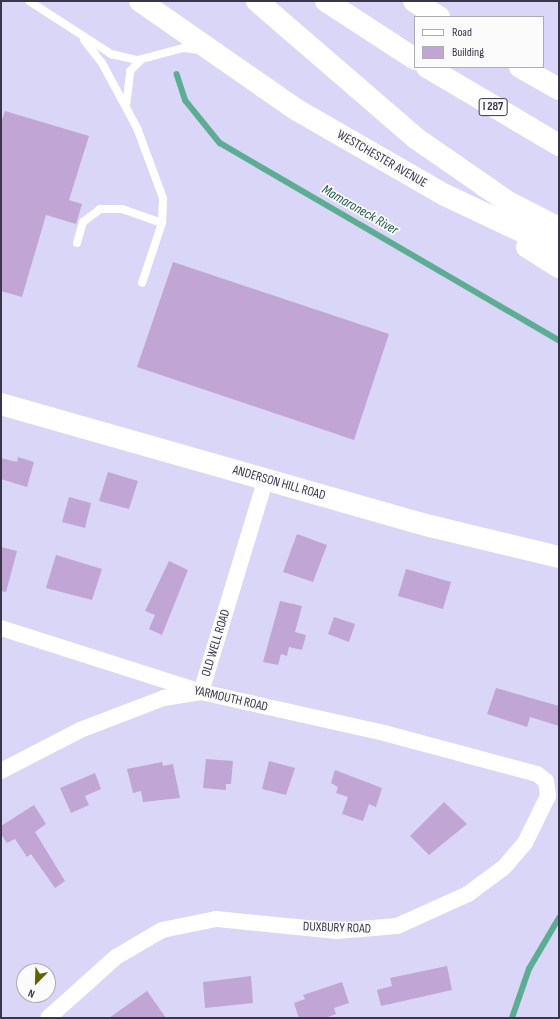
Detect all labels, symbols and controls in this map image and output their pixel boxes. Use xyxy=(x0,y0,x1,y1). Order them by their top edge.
legend xyxy=(414,16,544,68)
text: Road xyxy=(452,25,472,40)
text: Building xyxy=(452,45,484,60)
road number: I 287 xyxy=(478,97,508,117)
street label: WESTCHESTER AVENUE xyxy=(334,127,430,191)
water label: Mamaroneck River xyxy=(319,181,401,239)
street label: ANDERSON HILL ROAD xyxy=(231,462,327,504)
street label: OLD WELL ROAD xyxy=(198,608,234,678)
street label: YARMOUTH ROAD xyxy=(193,683,269,715)
street label: DUXBURY ROAD xyxy=(303,919,371,937)
north arrow xyxy=(16,963,56,1003)
text: N xyxy=(26,986,37,1001)

